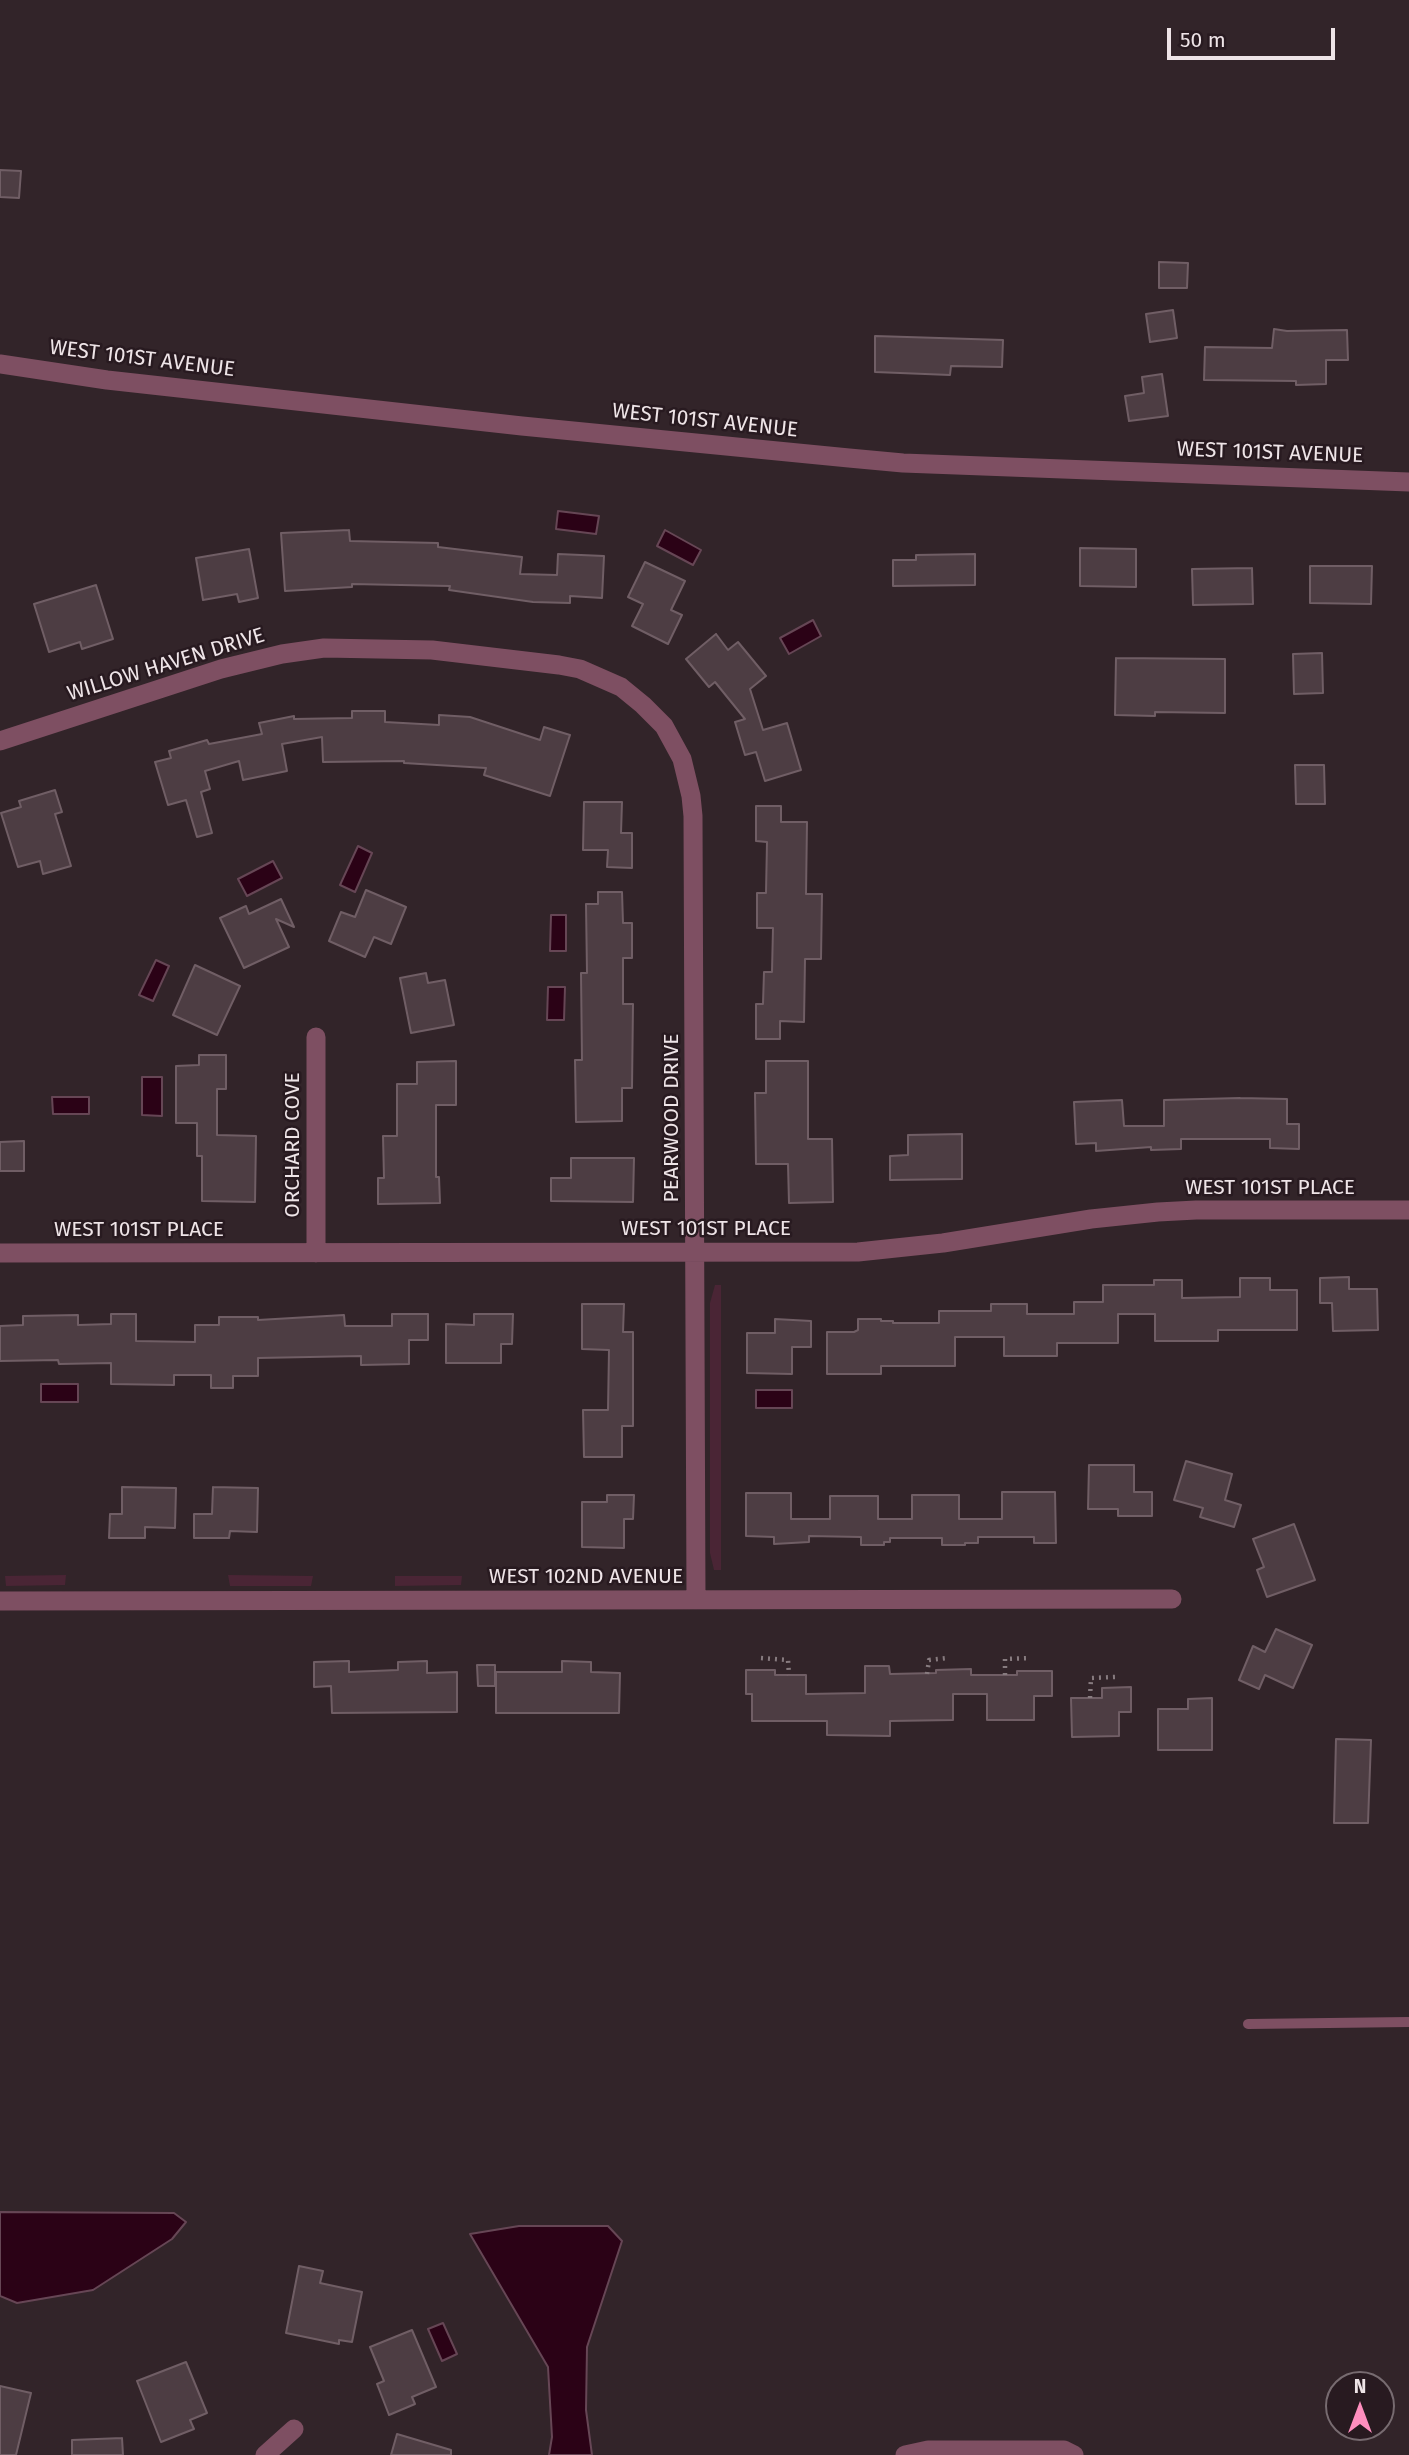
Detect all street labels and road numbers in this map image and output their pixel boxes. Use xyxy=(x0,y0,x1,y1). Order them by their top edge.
street label: WEST 101ST AVENUE xyxy=(48,335,236,383)
street label: WEST 101ST AVENUE xyxy=(611,399,799,443)
street label: WEST 101ST AVENUE xyxy=(1176,437,1364,469)
street label: WILLOW HAVEN DRIVE xyxy=(64,623,268,707)
street label: PEARWOOD DRIVE xyxy=(659,1033,685,1203)
street label: ORCHARD COVE xyxy=(280,1072,306,1218)
street label: WEST 101ST PLACE xyxy=(1185,1175,1355,1201)
street label: WEST 101ST PLACE xyxy=(621,1216,791,1242)
street label: WEST 101ST PLACE xyxy=(54,1217,224,1243)
street label: WEST 102ND AVENUE xyxy=(489,1564,683,1590)

